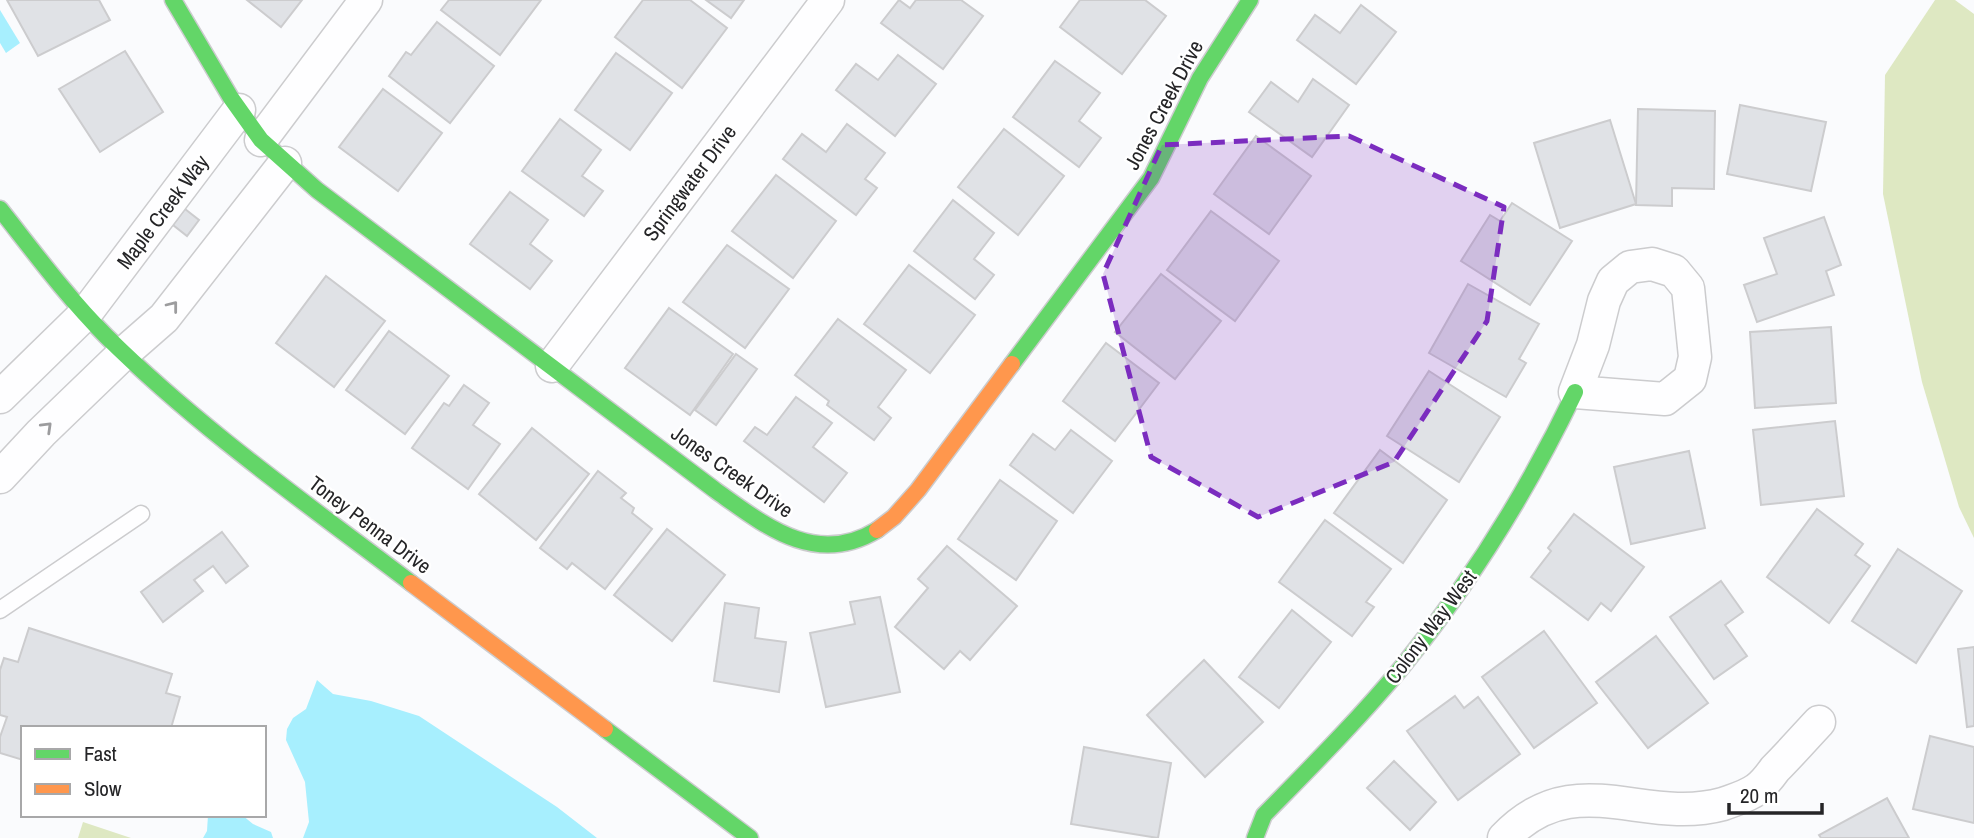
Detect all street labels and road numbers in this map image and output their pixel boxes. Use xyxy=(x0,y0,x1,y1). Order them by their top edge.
street label: Jones Creek Drive xyxy=(1117,35,1210,175)
street label: Springwater Drive xyxy=(636,119,743,247)
street label: Maple Creek Way xyxy=(110,148,215,275)
street label: Jones Creek Drive xyxy=(666,419,799,524)
street label: Toney Penna Drive xyxy=(303,469,438,580)
street label: Colony Way West xyxy=(1378,564,1483,690)

